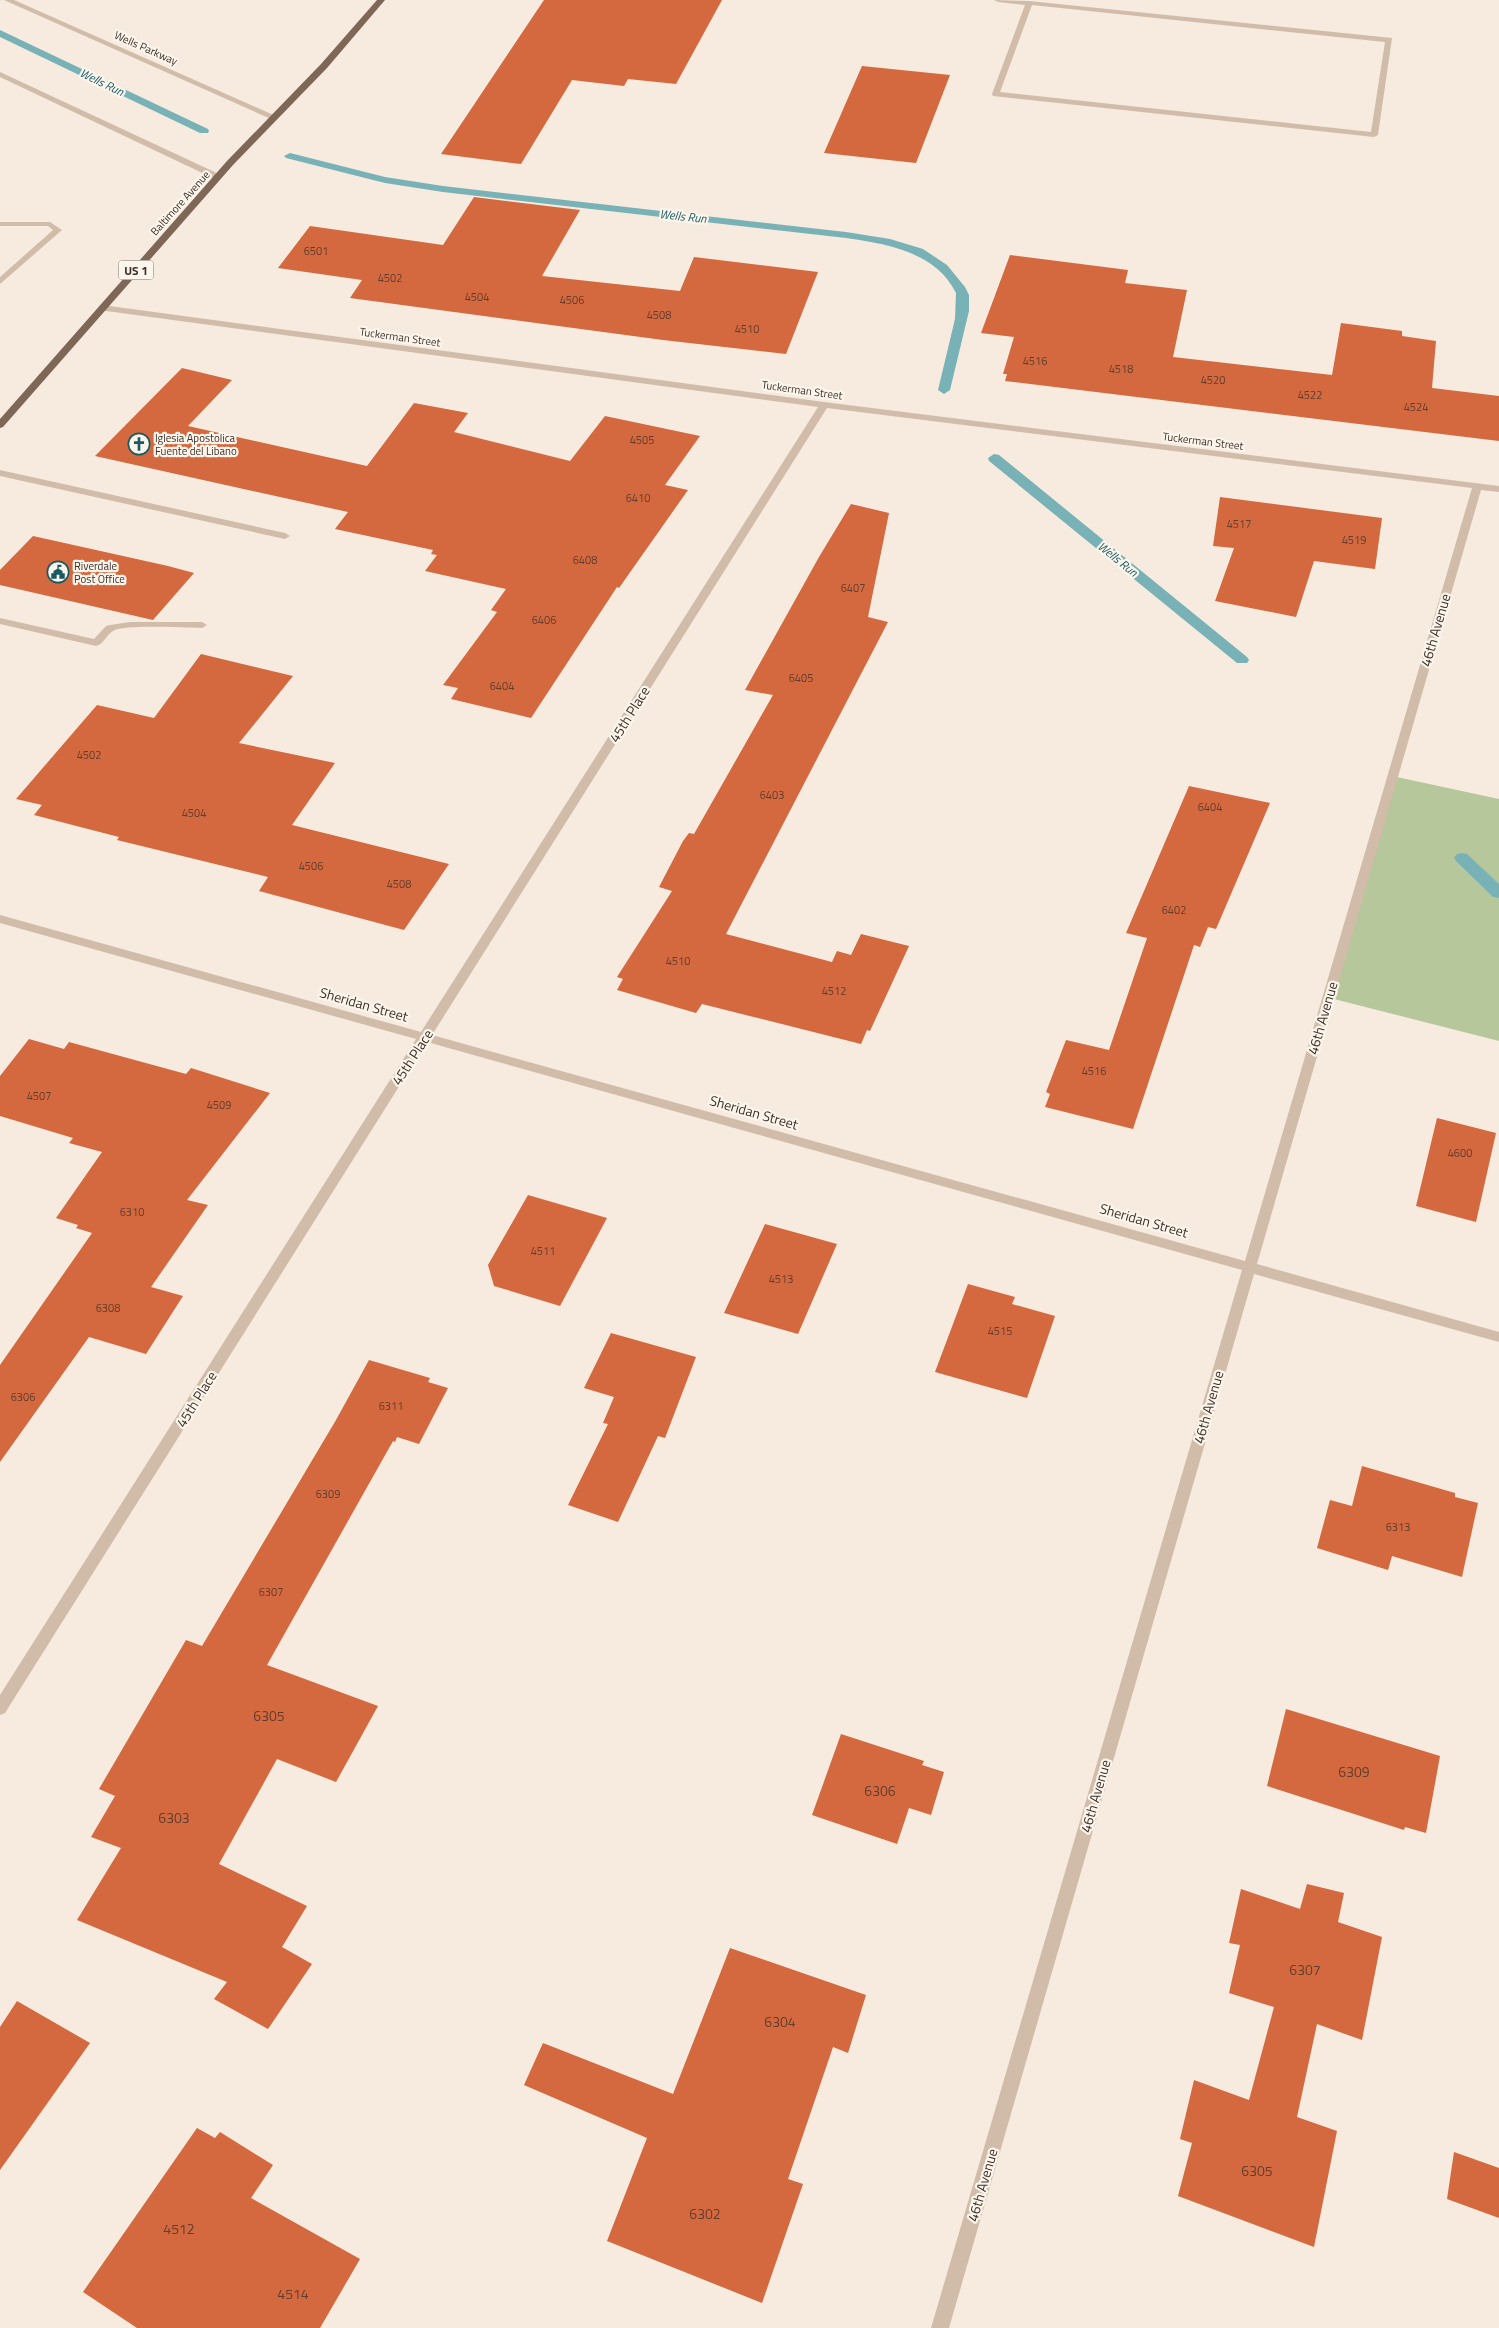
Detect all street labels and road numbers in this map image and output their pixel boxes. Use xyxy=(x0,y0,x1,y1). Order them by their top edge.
street label: Wells Parkway xyxy=(112,27,181,69)
street label: Baltimore Avenue xyxy=(147,167,214,239)
road number: US 1 xyxy=(118,260,154,280)
street label: Tuckerman Street xyxy=(359,323,442,351)
street label: Tuckerman Street xyxy=(761,376,844,404)
street label: Tuckerman Street xyxy=(1162,428,1244,454)
street label: 46th Avenue xyxy=(1415,591,1455,669)
street label: 45th Place xyxy=(603,682,655,746)
street label: 46th Avenue xyxy=(1302,979,1342,1057)
street label: Sheridan Street xyxy=(317,981,411,1027)
street label: 45th Place xyxy=(386,1025,438,1089)
street label: Sheridan Street xyxy=(707,1089,801,1135)
street label: Sheridan Street xyxy=(1097,1197,1191,1243)
street label: 45th Place xyxy=(170,1367,222,1431)
street label: 46th Avenue xyxy=(1188,1368,1228,1446)
street label: 46th Avenue xyxy=(1075,1757,1115,1835)
street label: 46th Avenue xyxy=(962,2146,1002,2224)

